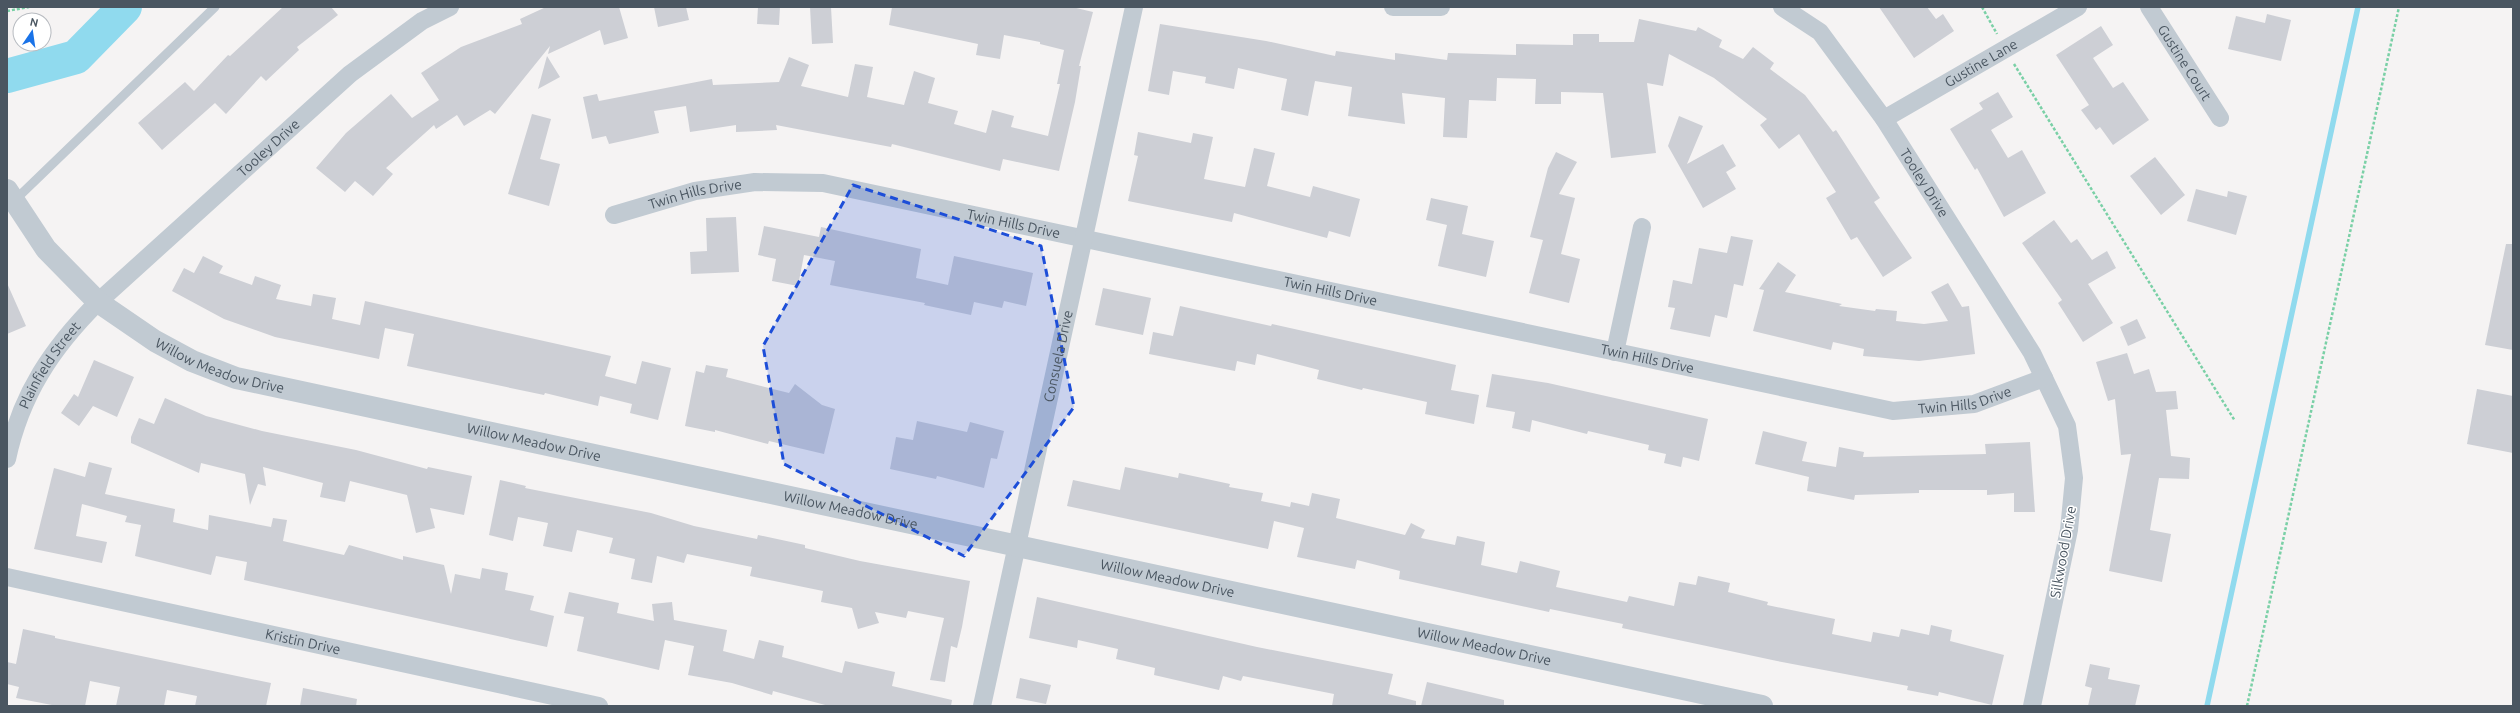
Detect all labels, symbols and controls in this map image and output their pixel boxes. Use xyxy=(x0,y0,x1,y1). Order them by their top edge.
north arrow xyxy=(12,12,52,52)
text: N xyxy=(29,15,40,29)
street label: Gustine Court xyxy=(2154,22,2215,104)
street label: Gustine Lane xyxy=(1942,36,2020,90)
street label: Tooley Drive xyxy=(234,116,303,180)
street label: Tooley Drive xyxy=(1897,146,1952,220)
street label: Twin Hills Drive xyxy=(647,176,743,212)
street label: Twin Hills Drive xyxy=(965,206,1062,241)
street label: Twin Hills Drive xyxy=(1282,273,1379,309)
street label: Consuela Drive xyxy=(1040,309,1076,404)
street label: Plainfield Street xyxy=(15,318,84,411)
street label: Willow Meadow Drive xyxy=(152,335,286,396)
street label: Twin Hills Drive xyxy=(1599,341,1696,376)
street label: Twin Hills Drive xyxy=(1917,383,2013,417)
street label: Willow Meadow Drive xyxy=(465,420,603,464)
street label: Willow Meadow Drive xyxy=(782,488,919,532)
street label: Silkwood Drive xyxy=(2047,505,2079,599)
street label: Willow Meadow Drive xyxy=(1099,556,1236,600)
street label: Willow Meadow Drive xyxy=(1416,624,1553,669)
street label: Kristin Drive xyxy=(264,626,342,657)

